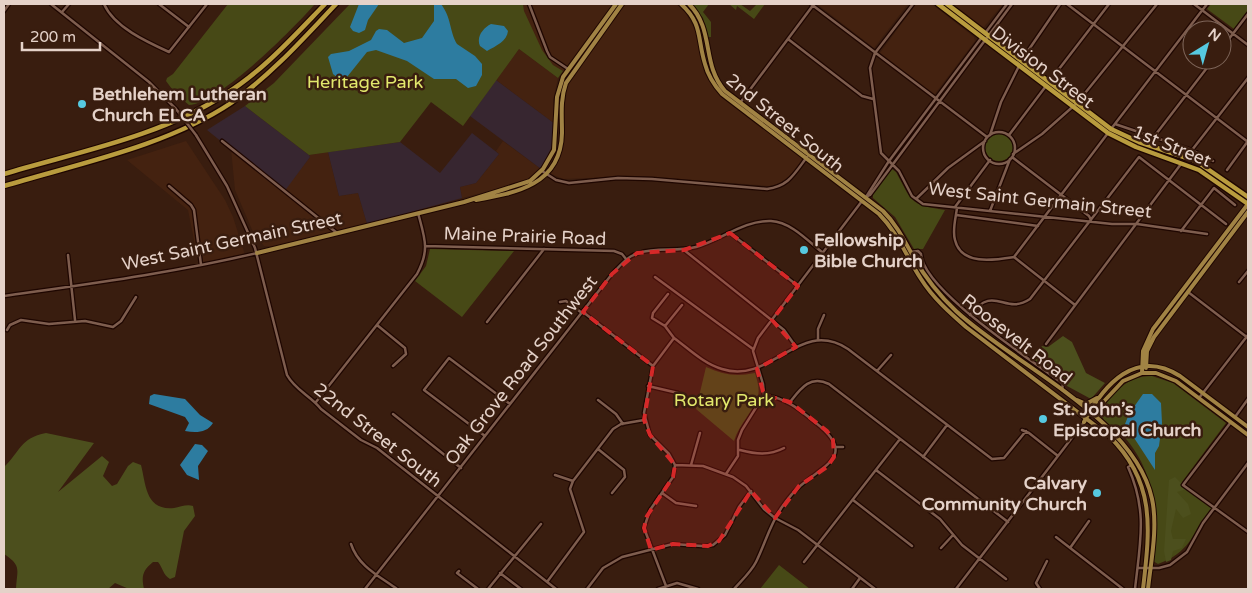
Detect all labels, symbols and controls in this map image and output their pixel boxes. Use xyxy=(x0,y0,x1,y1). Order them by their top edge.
scale bar xyxy=(22,20,100,52)
north arrow xyxy=(1182,20,1232,70)
street label: Division Street xyxy=(987,21,1099,113)
text: N xyxy=(1205,25,1224,45)
text: 200 m xyxy=(30,28,76,46)
street label: 2nd Street South xyxy=(722,69,848,177)
park label: Heritage Park xyxy=(307,71,423,93)
place label: Bethlehem Lutheran Church ELCA xyxy=(92,83,267,126)
marker: Bethlehem Lutheran Church ELCA xyxy=(76,98,88,110)
street label: 1st Street xyxy=(1129,120,1215,172)
street label: West Saint Germain Street xyxy=(927,177,1153,223)
street label: West Saint Germain Street xyxy=(120,207,344,275)
street label: Maine Prairie Road xyxy=(443,222,607,250)
place label: Fellowship Bible Church xyxy=(814,229,923,272)
marker: Fellowship Bible Church xyxy=(798,244,810,256)
street label: Oak Grove Road Southwest xyxy=(440,271,602,469)
street label: Roosevelt Road xyxy=(957,289,1077,389)
street label: 22nd Street South xyxy=(310,378,446,492)
park label: Rotary Park xyxy=(674,389,774,411)
place label: St. John’s Episcopal Church xyxy=(1053,398,1201,441)
marker: St. John’s Episcopal Church xyxy=(1037,413,1049,425)
place label: Calvary Community Church xyxy=(922,472,1087,515)
marker: Calvary Community Church xyxy=(1091,487,1103,499)

